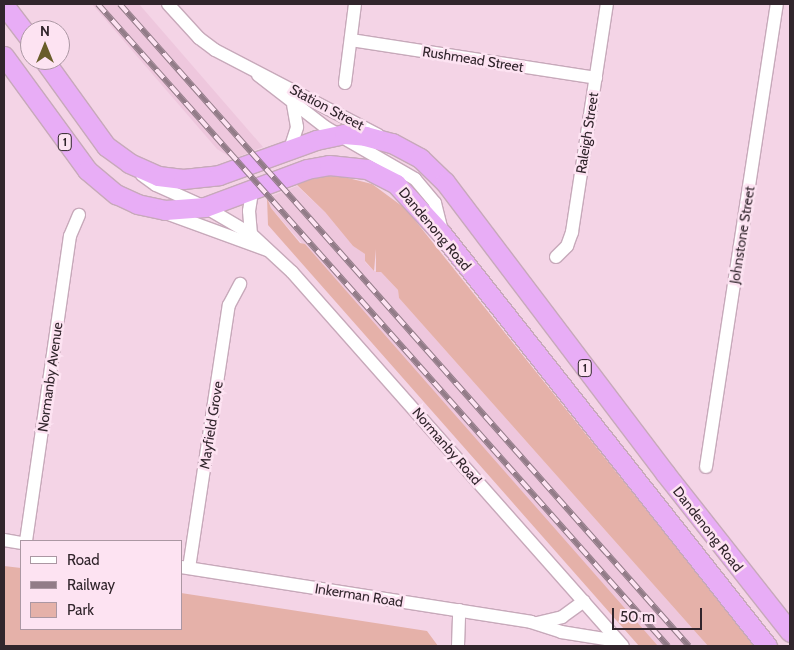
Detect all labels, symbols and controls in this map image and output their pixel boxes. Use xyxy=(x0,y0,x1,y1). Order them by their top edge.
north arrow xyxy=(20,20,70,70)
text: N xyxy=(40,22,50,40)
street label: Rushmead Street xyxy=(421,43,525,75)
street label: Station Street xyxy=(287,80,367,134)
street label: Raleigh Street xyxy=(572,91,602,175)
road number: 1 xyxy=(58,132,72,152)
street label: Dandenong Road xyxy=(395,184,475,274)
street label: Johnstone Street xyxy=(726,185,758,285)
street label: Normanby Avenue xyxy=(34,321,66,433)
road number: 1 xyxy=(578,358,592,378)
street label: Mayfield Grove xyxy=(196,380,226,470)
street label: Normanby Road xyxy=(409,404,485,488)
street label: Dandenong Road xyxy=(670,483,746,575)
legend xyxy=(20,540,182,630)
text: Road xyxy=(67,551,100,569)
text: Railway xyxy=(67,576,115,594)
street label: Inkerman Road xyxy=(314,580,404,610)
scale bar xyxy=(614,598,704,630)
text: Park xyxy=(67,601,94,619)
text: 50 m xyxy=(620,608,655,626)

